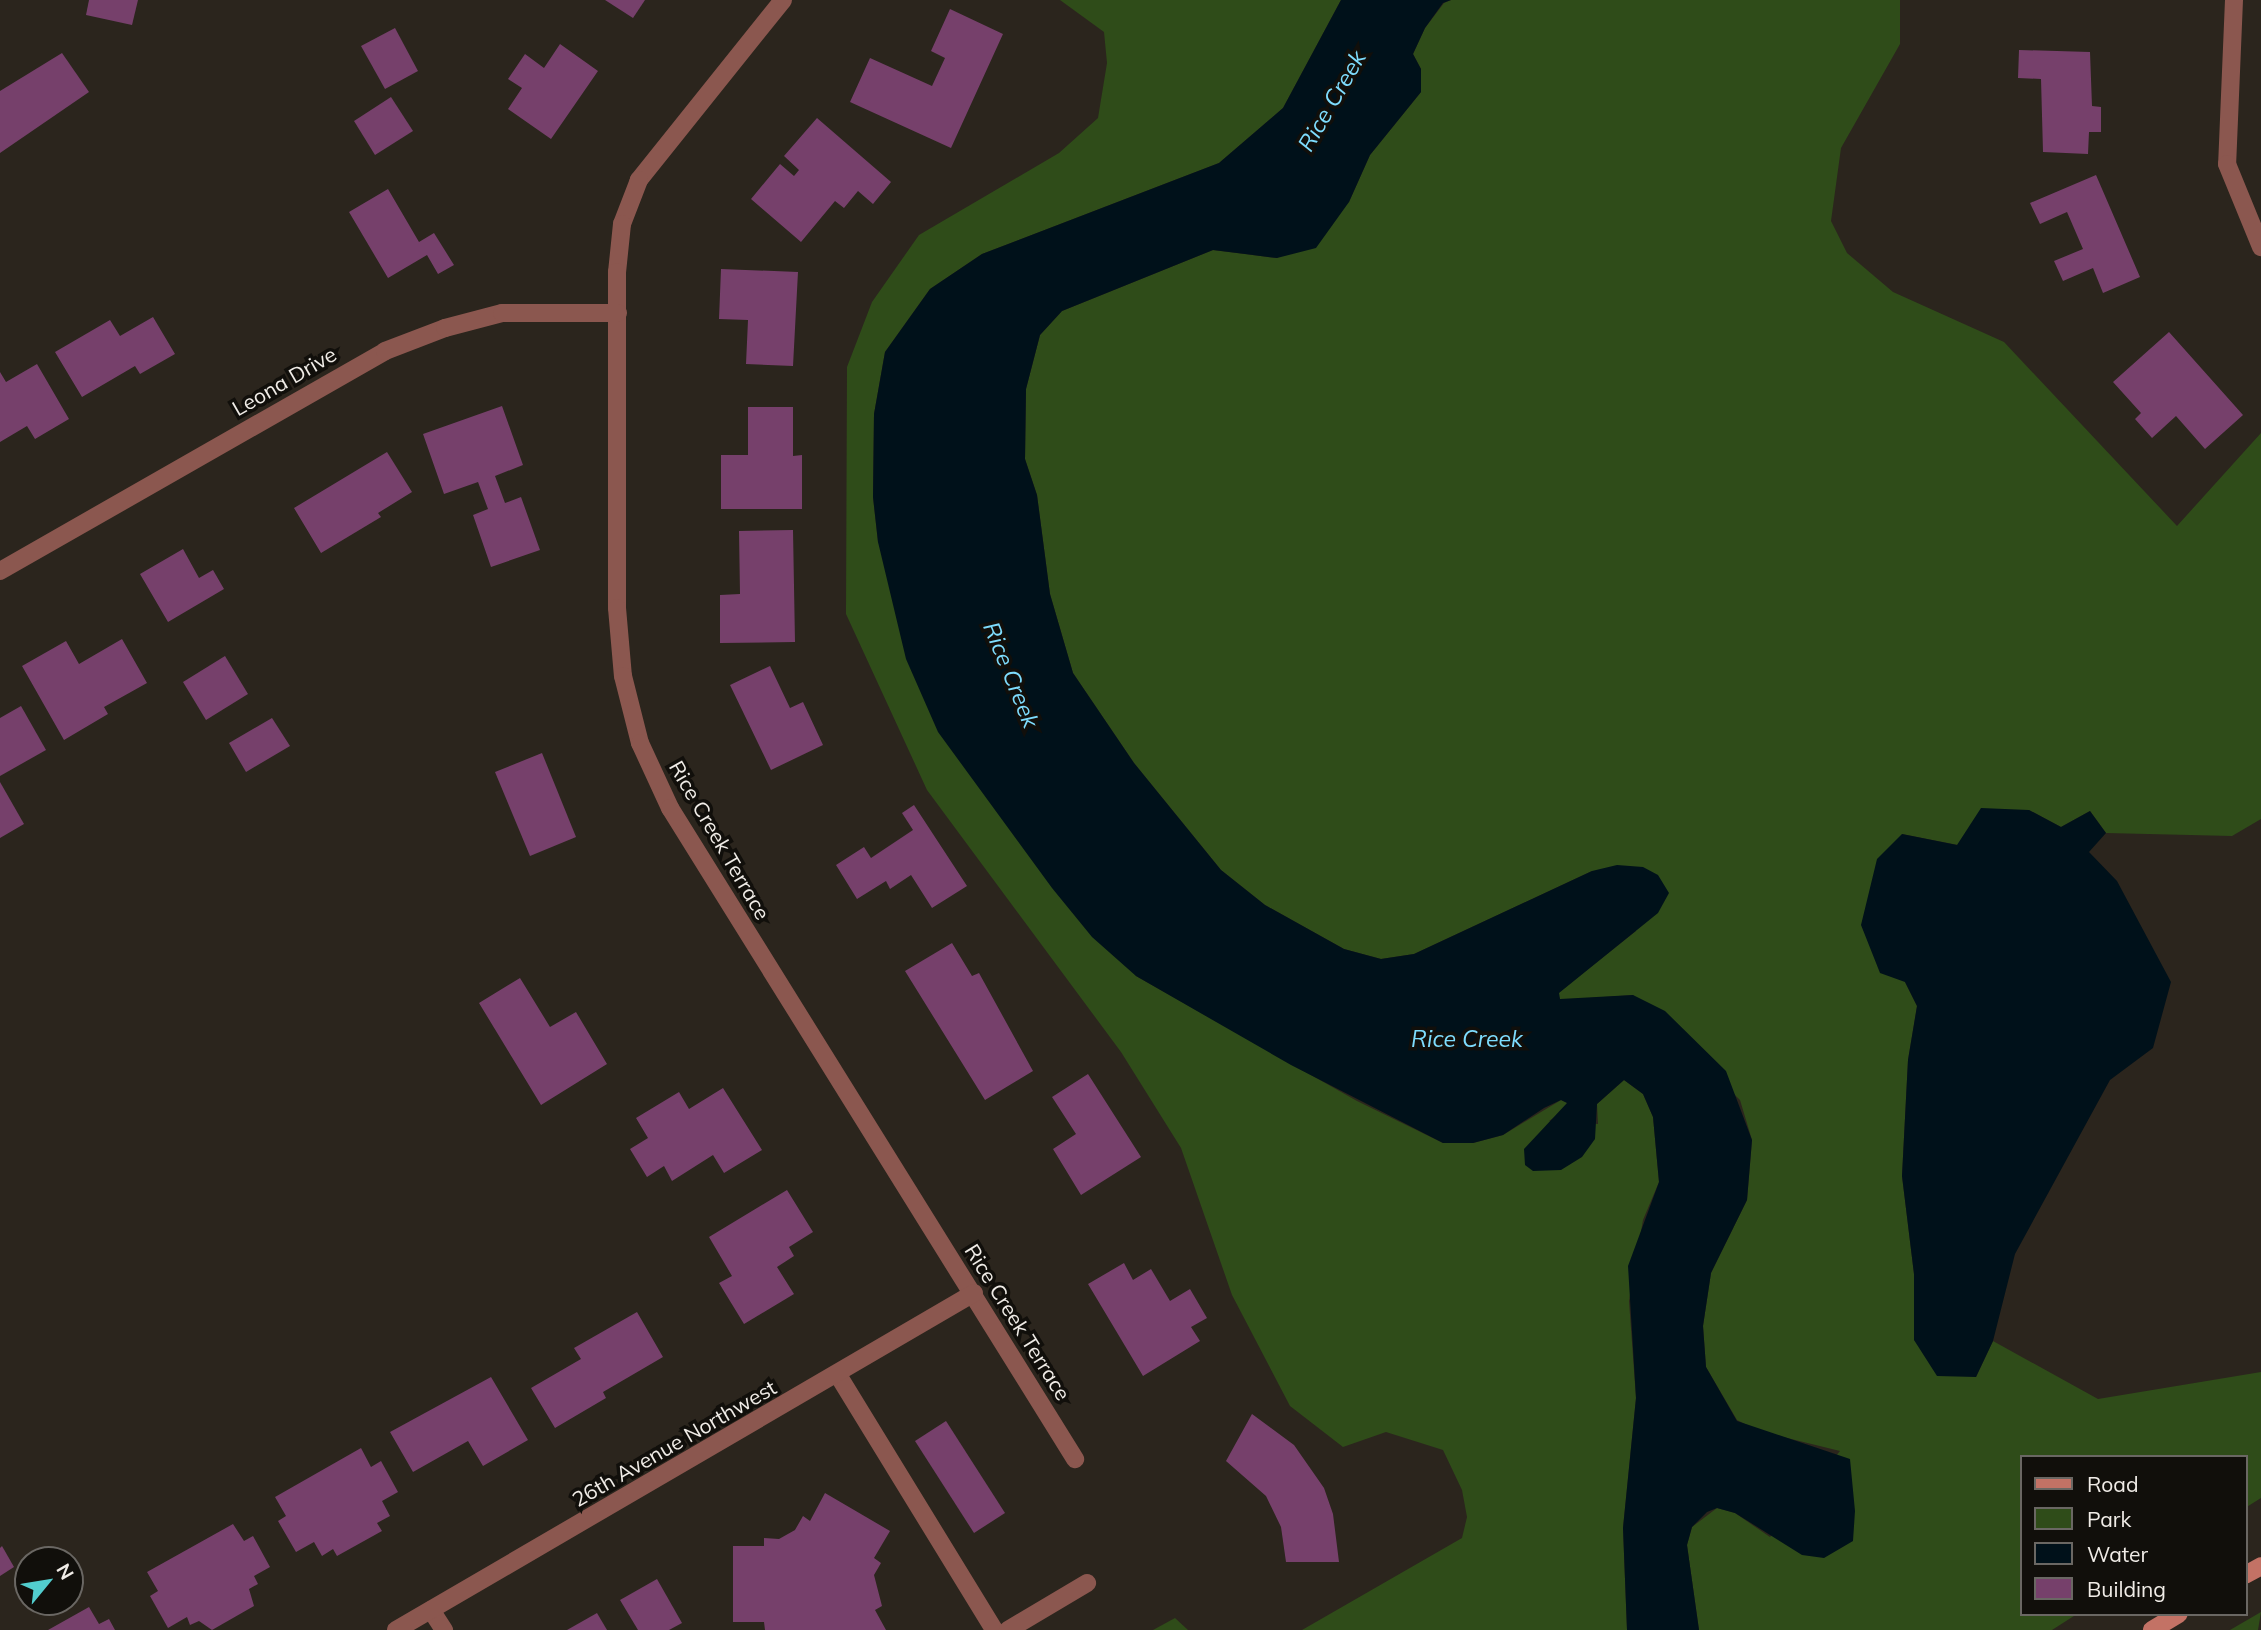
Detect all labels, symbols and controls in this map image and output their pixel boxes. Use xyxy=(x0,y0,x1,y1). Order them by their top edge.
water label: Rice Creek xyxy=(1292,46,1372,156)
street label: Leona Drive xyxy=(228,341,340,421)
water label: Rice Creek xyxy=(977,618,1045,732)
street label: Rice Creek Terrace xyxy=(664,756,776,924)
water label: Rice Creek xyxy=(1411,1025,1523,1053)
street label: Rice Creek Terrace xyxy=(960,1239,1076,1405)
street label: 26th Avenue Northwest xyxy=(567,1374,781,1512)
legend xyxy=(2020,1455,2247,1616)
text: Road xyxy=(2087,1471,2138,1497)
text: Park xyxy=(2087,1506,2131,1532)
text: Water xyxy=(2087,1541,2148,1567)
north arrow xyxy=(14,1546,84,1616)
text: N xyxy=(51,1559,79,1584)
text: Building xyxy=(2087,1576,2166,1602)

